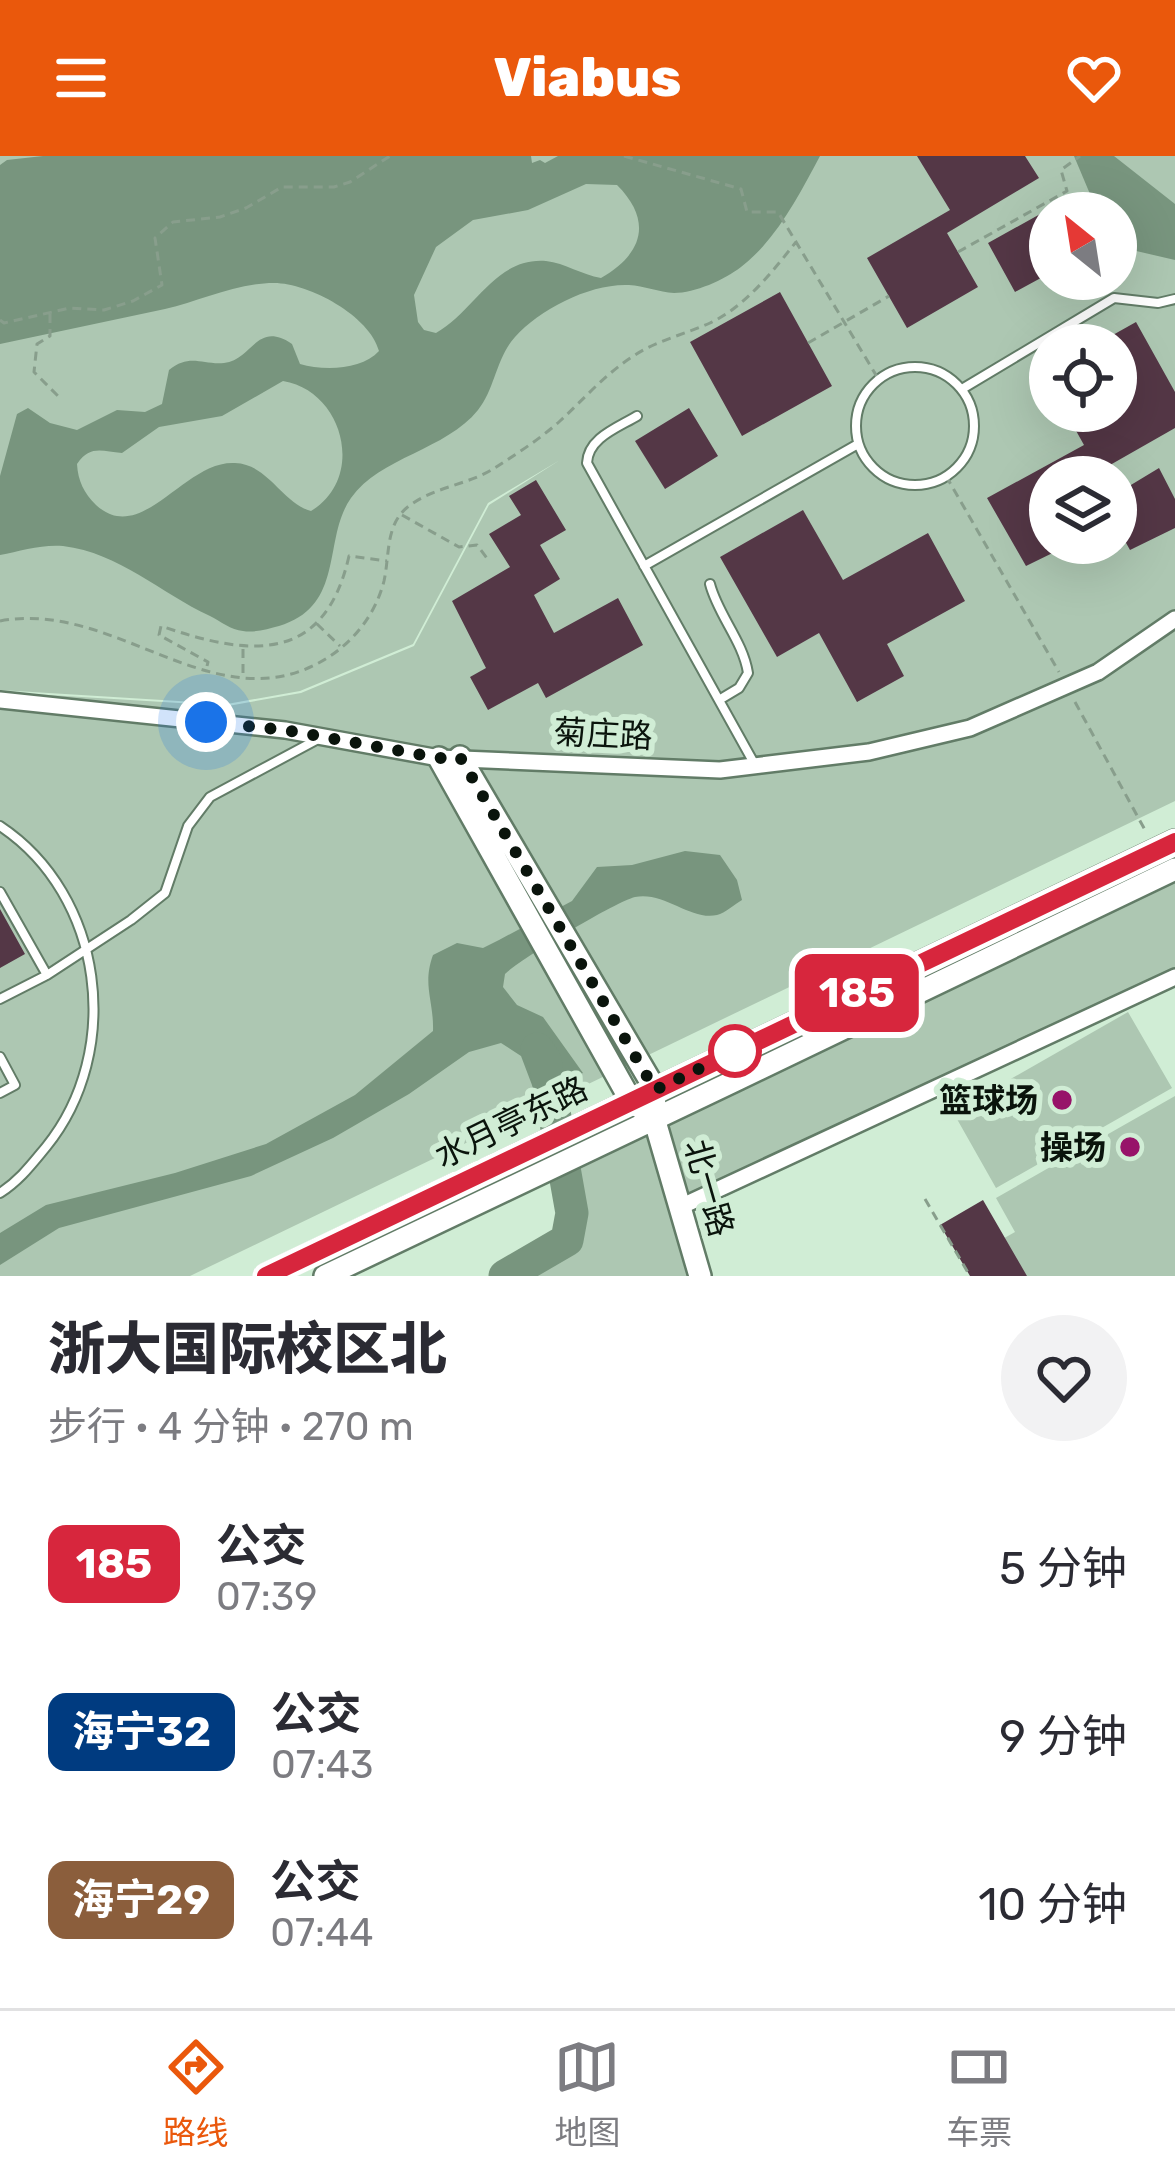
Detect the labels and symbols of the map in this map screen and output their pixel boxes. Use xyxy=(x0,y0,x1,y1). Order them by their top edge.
north arrow xyxy=(1029,192,1137,300)
your location xyxy=(176,692,236,752)
street label: 菊庄路 xyxy=(553,712,653,756)
line badge: 185 xyxy=(788,954,926,1032)
unlabelled marker xyxy=(710,1026,760,1076)
street label: 水月亭东路 xyxy=(428,1068,594,1176)
place label: 篮球场 xyxy=(939,1081,1038,1120)
marker: 篮球场 xyxy=(1049,1087,1075,1113)
place label: 操场 xyxy=(1040,1128,1106,1167)
marker: 操场 xyxy=(1117,1134,1143,1160)
street label: 北一路 xyxy=(677,1135,741,1241)

